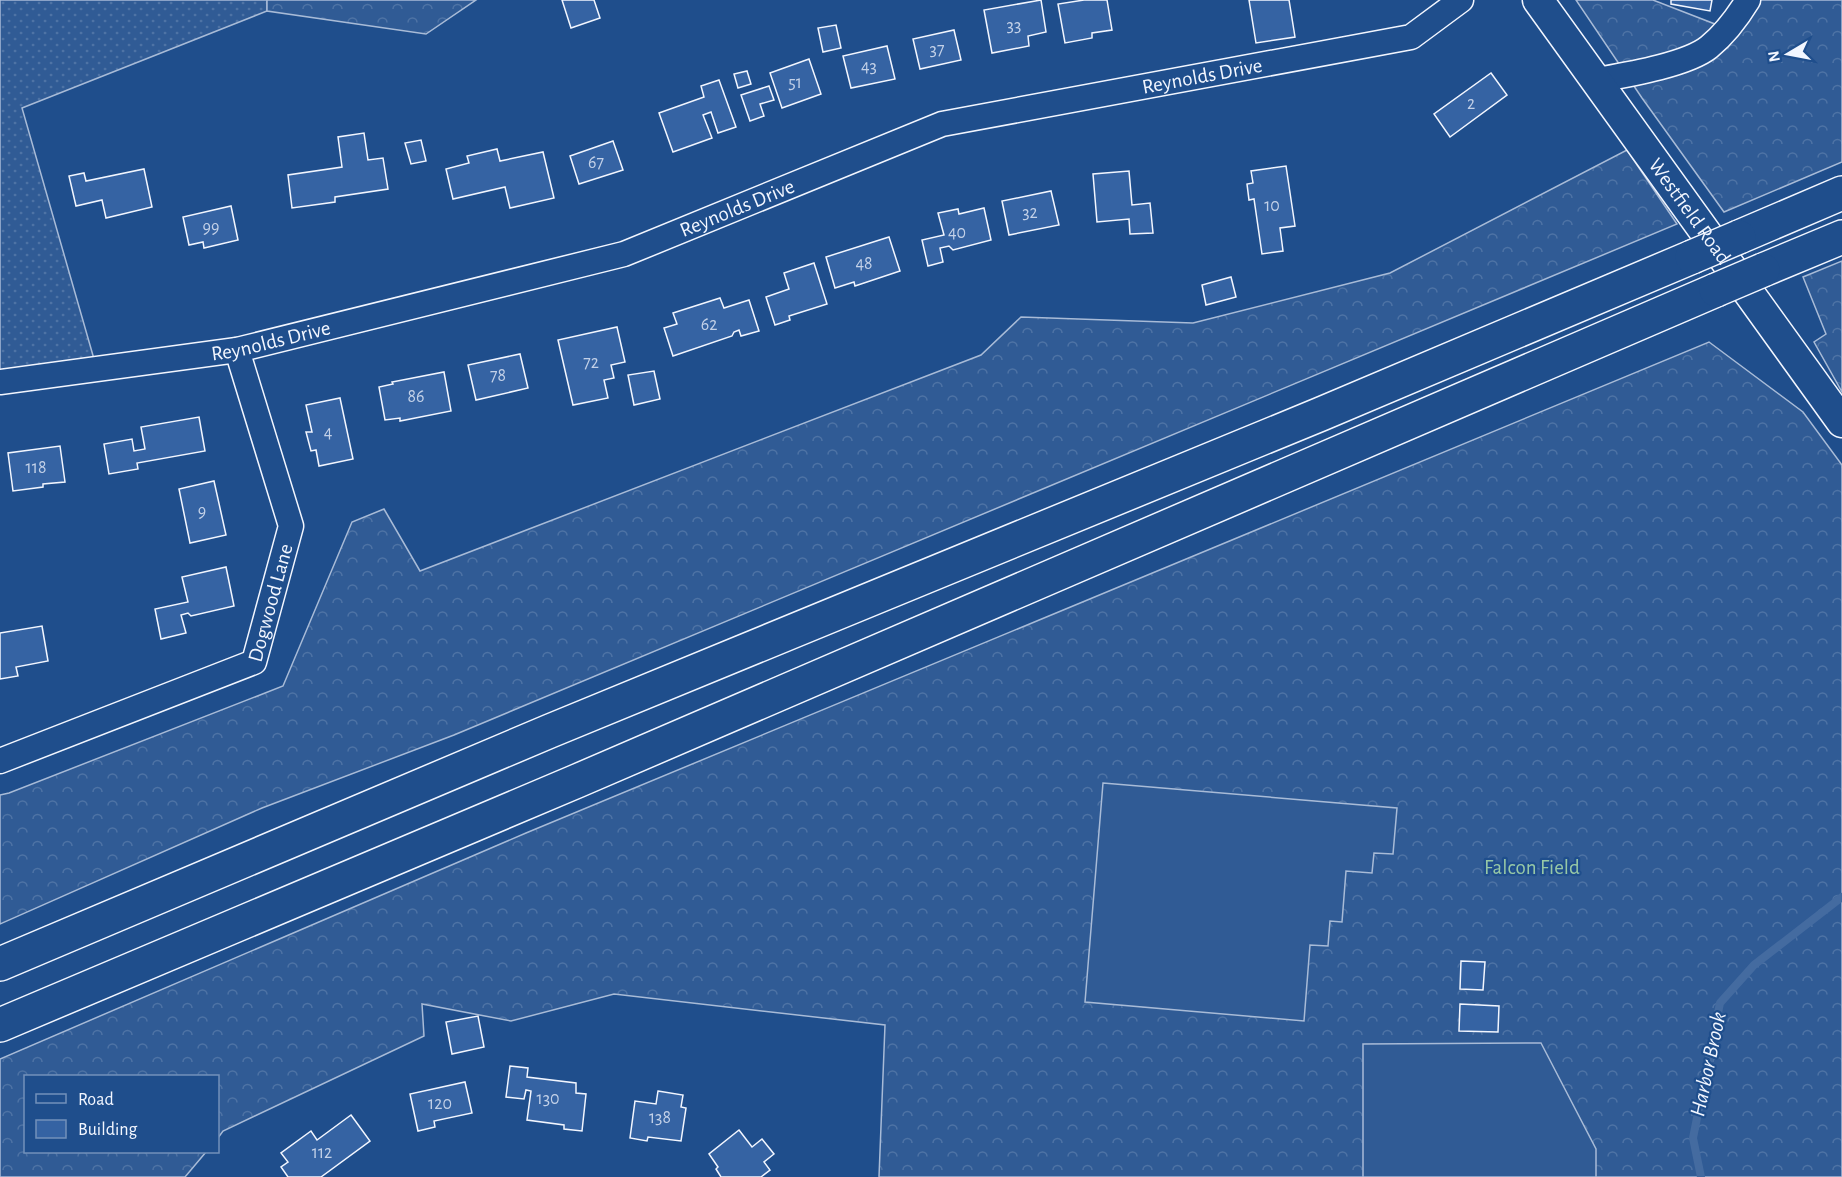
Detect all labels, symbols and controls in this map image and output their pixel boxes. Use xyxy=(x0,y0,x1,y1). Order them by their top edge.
house number: 33 xyxy=(1007,17,1021,35)
north arrow xyxy=(1758,24,1818,84)
house number: 37 xyxy=(930,41,944,59)
text: N xyxy=(1765,50,1783,63)
street label: Reynolds Drive xyxy=(1140,54,1264,97)
house number: 43 xyxy=(861,58,877,76)
house number: 51 xyxy=(788,74,802,92)
house number: 2 xyxy=(1467,95,1475,113)
house number: 67 xyxy=(588,154,604,172)
street label: Westfield Road xyxy=(1645,154,1735,268)
street label: Reynolds Drive xyxy=(677,175,797,241)
house number: 10 xyxy=(1264,197,1280,215)
house number: 32 xyxy=(1022,204,1038,222)
house number: 99 xyxy=(203,219,219,237)
house number: 40 xyxy=(948,224,966,242)
house number: 48 xyxy=(855,255,873,273)
house number: 62 xyxy=(701,316,717,334)
street label: Reynolds Drive xyxy=(210,317,332,364)
house number: 72 xyxy=(583,354,599,372)
house number: 78 xyxy=(490,367,506,385)
house number: 86 xyxy=(408,388,425,406)
house number: 4 xyxy=(324,424,333,442)
house number: 118 xyxy=(26,459,46,477)
house number: 9 xyxy=(198,503,206,521)
street label: Dogwood Lane xyxy=(244,541,296,664)
park label: Falcon Field xyxy=(1484,857,1580,878)
water label: Harbor Brook xyxy=(1686,1010,1730,1118)
legend xyxy=(24,1075,219,1153)
house number: 130 xyxy=(536,1090,560,1108)
text: Road xyxy=(78,1091,114,1109)
house number: 120 xyxy=(428,1095,452,1113)
house number: 138 xyxy=(649,1109,671,1127)
text: Building xyxy=(78,1121,138,1139)
house number: 112 xyxy=(312,1144,332,1162)

